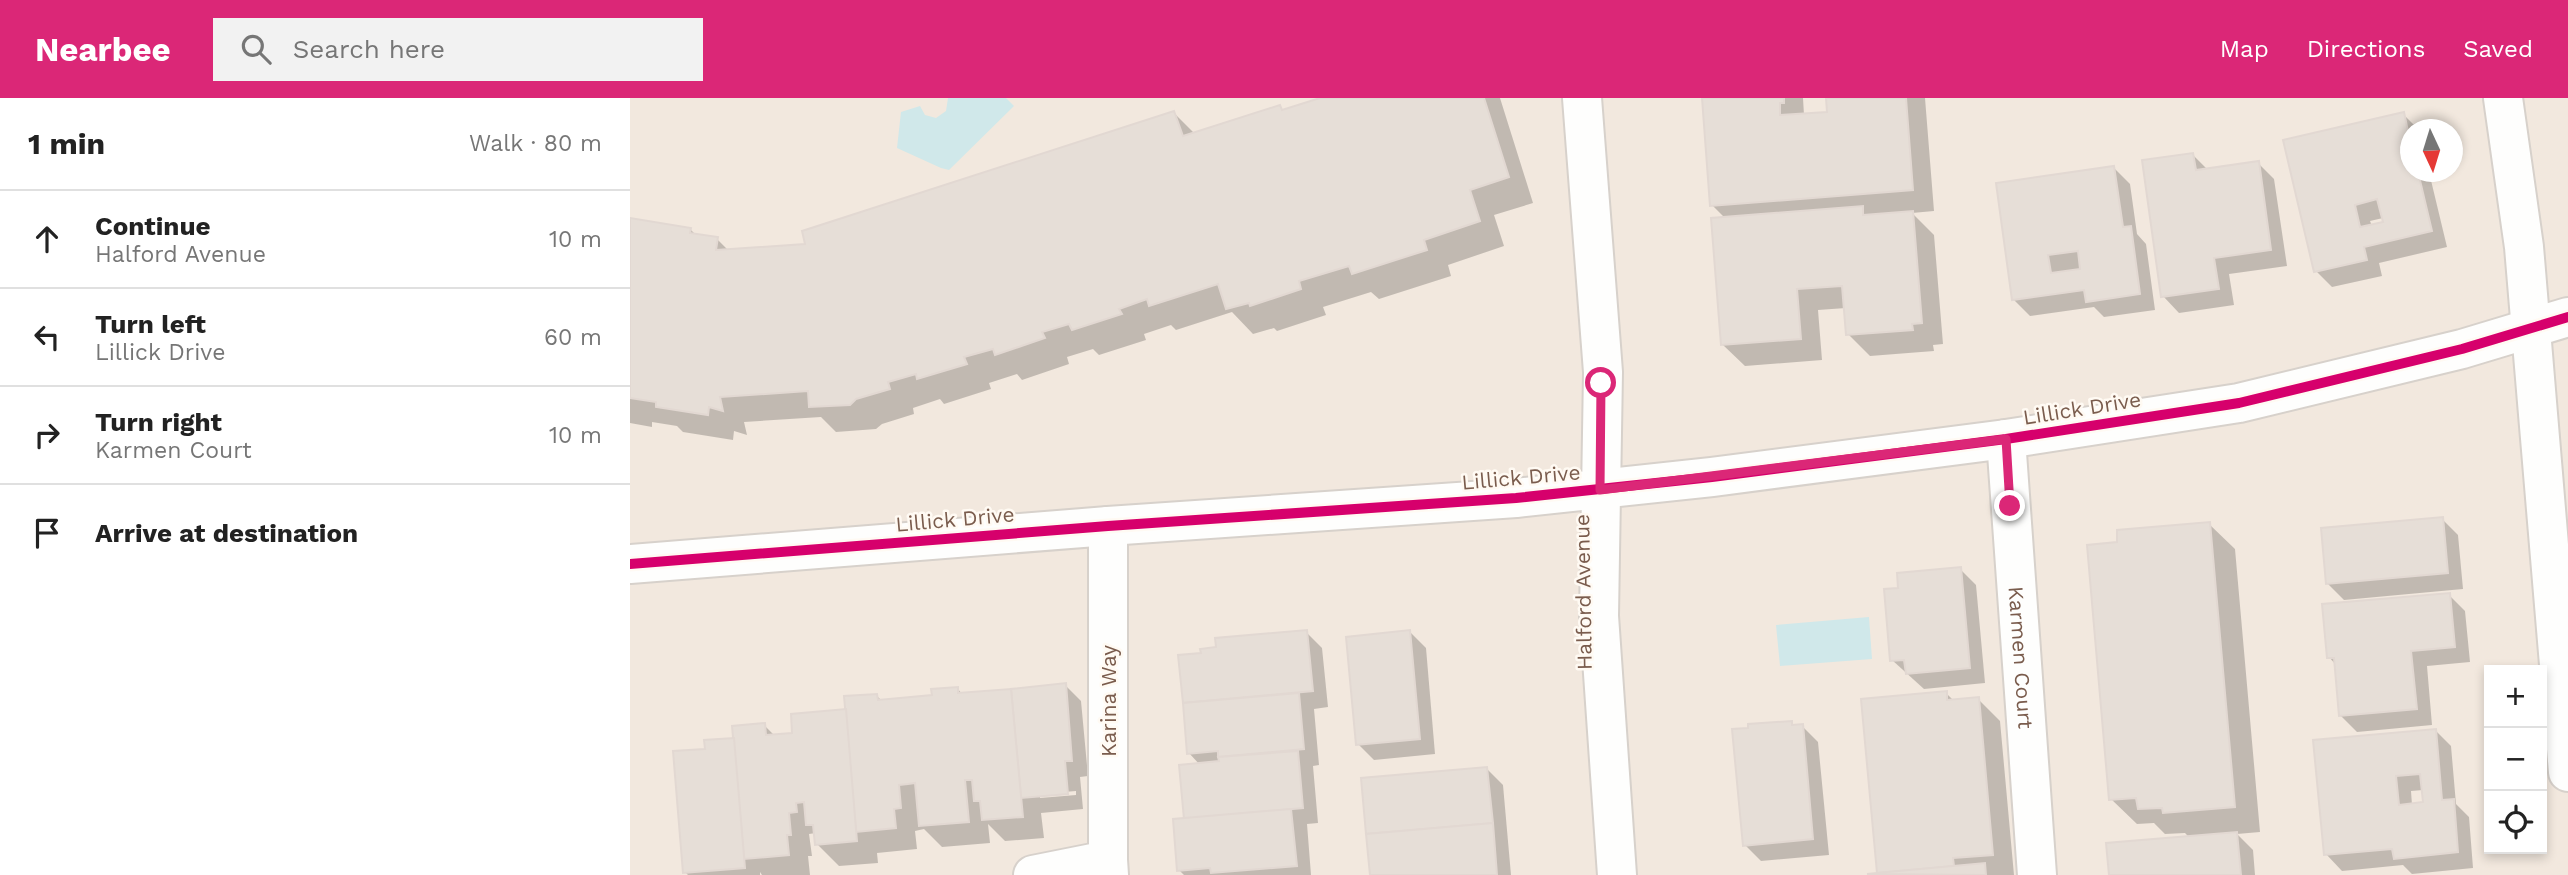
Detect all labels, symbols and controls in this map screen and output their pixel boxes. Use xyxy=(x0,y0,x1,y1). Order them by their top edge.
search box xyxy=(213,18,703,81)
text: Nearbee xyxy=(35,30,171,69)
icon: search xyxy=(237,30,275,68)
text: Search here xyxy=(293,34,445,64)
text: Map xyxy=(2220,35,2269,63)
text: Directions xyxy=(2307,35,2425,63)
text: Saved xyxy=(2463,35,2533,63)
north arrow xyxy=(2400,119,2463,182)
text: 1 min xyxy=(28,126,105,161)
text: Walk · 80 m xyxy=(469,130,602,157)
text: Continue xyxy=(95,211,211,241)
icon: ahead xyxy=(28,220,66,258)
text: 10 m xyxy=(549,226,602,253)
text: Halford Avenue xyxy=(95,241,266,268)
text: Turn left xyxy=(95,309,206,339)
icon: left xyxy=(28,318,66,356)
text: 60 m xyxy=(544,324,602,351)
text: Lillick Drive xyxy=(95,339,226,366)
route start xyxy=(1585,367,1616,398)
street label: Lillick Drive xyxy=(2021,386,2143,430)
text: Turn right xyxy=(95,407,222,437)
icon: right xyxy=(28,416,66,454)
text: 10 m xyxy=(549,422,602,449)
text: Karmen Court xyxy=(95,437,252,464)
street label: Lillick Drive xyxy=(1461,459,1581,495)
route end xyxy=(1994,490,2025,521)
street label: Lillick Drive xyxy=(895,501,1015,537)
icon: arrive xyxy=(28,514,66,552)
street label: Halford Avenue xyxy=(1569,514,1597,670)
text: Arrive at destination xyxy=(95,518,358,548)
street label: Karmen Court xyxy=(2004,585,2039,730)
street label: Karina Way xyxy=(1096,645,1121,757)
map controls xyxy=(2484,665,2547,854)
button: + xyxy=(2484,665,2547,728)
button: − xyxy=(2484,728,2547,791)
button: locate xyxy=(2484,791,2547,854)

